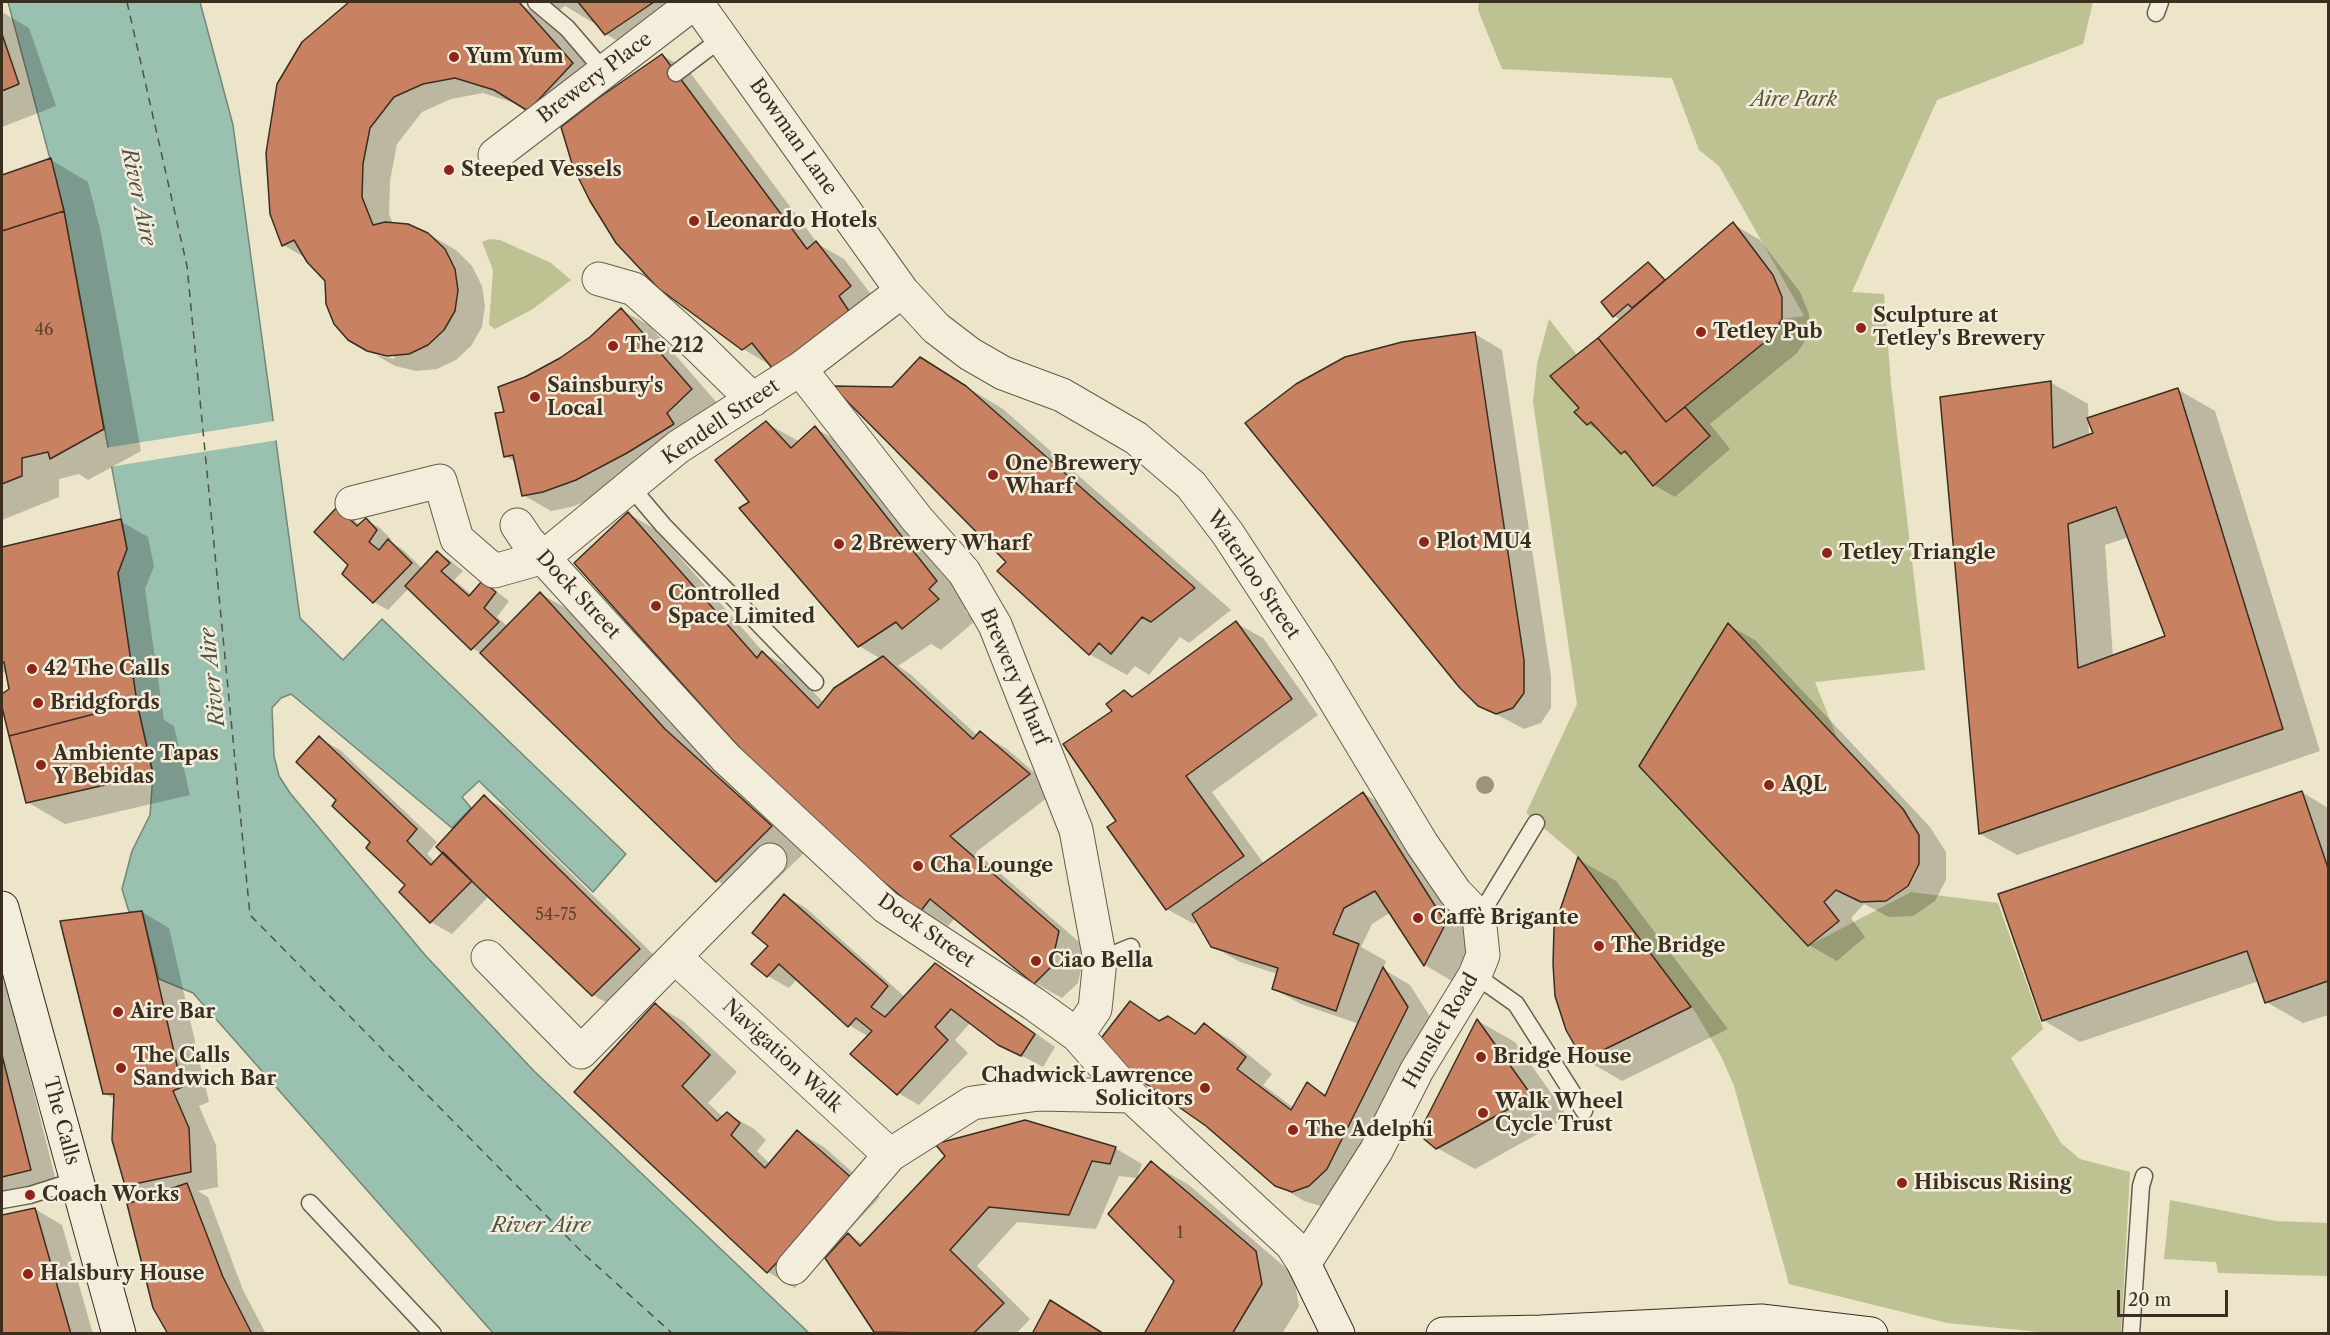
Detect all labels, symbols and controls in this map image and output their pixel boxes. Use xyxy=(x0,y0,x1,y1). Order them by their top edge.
street label: Brewery Place xyxy=(533,27,657,129)
place label: Yum Yum xyxy=(466,45,564,69)
marker: Yum Yum xyxy=(447,50,461,64)
street label: Bowman Lane xyxy=(744,74,842,200)
park label: Aire Park xyxy=(1751,88,1837,112)
water label: River Aire xyxy=(115,146,161,248)
place label: Steeped Vessels xyxy=(461,158,622,182)
marker: Steeped Vessels xyxy=(442,163,456,177)
place label: Leonardo Hotels xyxy=(706,209,877,233)
marker: Leonardo Hotels xyxy=(687,214,701,228)
place label: Sculpture at Tetley's Brewery xyxy=(1873,304,2045,351)
house number: 46 xyxy=(35,320,53,340)
place label: Tetley Pub xyxy=(1713,320,1823,344)
marker: Sculpture at Tetley's Brewery xyxy=(1854,321,1868,335)
marker: Tetley Pub xyxy=(1694,325,1708,339)
place label: The 212 xyxy=(625,334,704,358)
marker: The 212 xyxy=(606,339,620,353)
place label: Sainsbury's Local xyxy=(547,374,663,421)
street label: Kendell Street xyxy=(658,374,784,470)
marker: Sainsbury's Local xyxy=(528,390,542,404)
place label: One Brewery Wharf xyxy=(1005,452,1142,499)
marker: One Brewery Wharf xyxy=(986,468,1000,482)
street label: Waterloo Street xyxy=(1201,506,1305,644)
place label: Plot MU4 xyxy=(1436,530,1532,554)
place label: 2 Brewery Wharf xyxy=(851,532,1030,556)
marker: Plot MU4 xyxy=(1417,535,1431,549)
marker: 2 Brewery Wharf xyxy=(832,537,846,551)
place label: Tetley Triangle xyxy=(1839,541,1996,565)
street label: Dock Street xyxy=(531,546,625,644)
marker: Tetley Triangle xyxy=(1820,546,1834,560)
place label: Controlled Space Limited xyxy=(668,582,815,629)
marker: Controlled Space Limited xyxy=(649,599,663,613)
street label: Brewery Wharf xyxy=(974,605,1054,749)
water label: River Aire xyxy=(195,626,231,728)
place label: 42 The Calls xyxy=(44,657,170,681)
marker: 42 The Calls xyxy=(25,662,39,676)
place label: Bridgfords xyxy=(50,691,160,715)
marker: Bridgfords xyxy=(31,696,45,710)
place label: Ambiente Tapas Y Bebidas xyxy=(53,742,219,789)
marker: Ambiente Tapas Y Bebidas xyxy=(34,758,48,772)
place label: AQL xyxy=(1781,773,1827,797)
marker: AQL xyxy=(1762,778,1776,792)
place label: Cha Lounge xyxy=(930,854,1053,878)
marker: Cha Lounge xyxy=(911,859,925,873)
street label: Dock Street xyxy=(873,889,979,973)
house number: 54-75 xyxy=(535,905,577,925)
place label: Caffè Brigante xyxy=(1430,906,1579,930)
marker: Caffè Brigante xyxy=(1411,911,1425,925)
place label: The Bridge xyxy=(1611,934,1726,958)
marker: The Bridge xyxy=(1592,939,1606,953)
place label: Ciao Bella xyxy=(1048,949,1153,973)
marker: Ciao Bella xyxy=(1029,954,1043,968)
street label: Hunslet Road xyxy=(1398,969,1484,1093)
street label: Navigation Walk xyxy=(717,994,847,1118)
place label: Aire Bar xyxy=(130,1000,215,1024)
marker: Aire Bar xyxy=(111,1005,125,1019)
place label: The Calls Sandwich Bar xyxy=(133,1044,276,1091)
place label: Bridge House xyxy=(1493,1045,1631,1069)
marker: Bridge House xyxy=(1474,1050,1488,1064)
marker: The Calls Sandwich Bar xyxy=(114,1061,128,1075)
place label: Chadwick Lawrence Solicitors xyxy=(981,1064,1193,1111)
street label: The Calls xyxy=(38,1074,84,1168)
marker: Chadwick Lawrence Solicitors xyxy=(1198,1081,1212,1095)
place label: Walk Wheel Cycle Trust xyxy=(1495,1090,1623,1137)
marker: Walk Wheel Cycle Trust xyxy=(1476,1106,1490,1120)
place label: The Adelphi xyxy=(1305,1118,1433,1142)
marker: The Adelphi xyxy=(1286,1123,1300,1137)
place label: Hibiscus Rising xyxy=(1914,1171,2072,1195)
marker: Hibiscus Rising xyxy=(1895,1176,1909,1190)
place label: Coach Works xyxy=(42,1183,179,1207)
marker: Coach Works xyxy=(23,1188,37,1202)
water label: River Aire xyxy=(491,1213,591,1239)
house number: 1 xyxy=(1177,1223,1183,1243)
place label: Halsbury House xyxy=(40,1262,204,1286)
marker: Halsbury House xyxy=(21,1267,35,1281)
scale bar xyxy=(2120,1278,2231,1316)
text: 20 m xyxy=(2128,1289,2171,1311)

